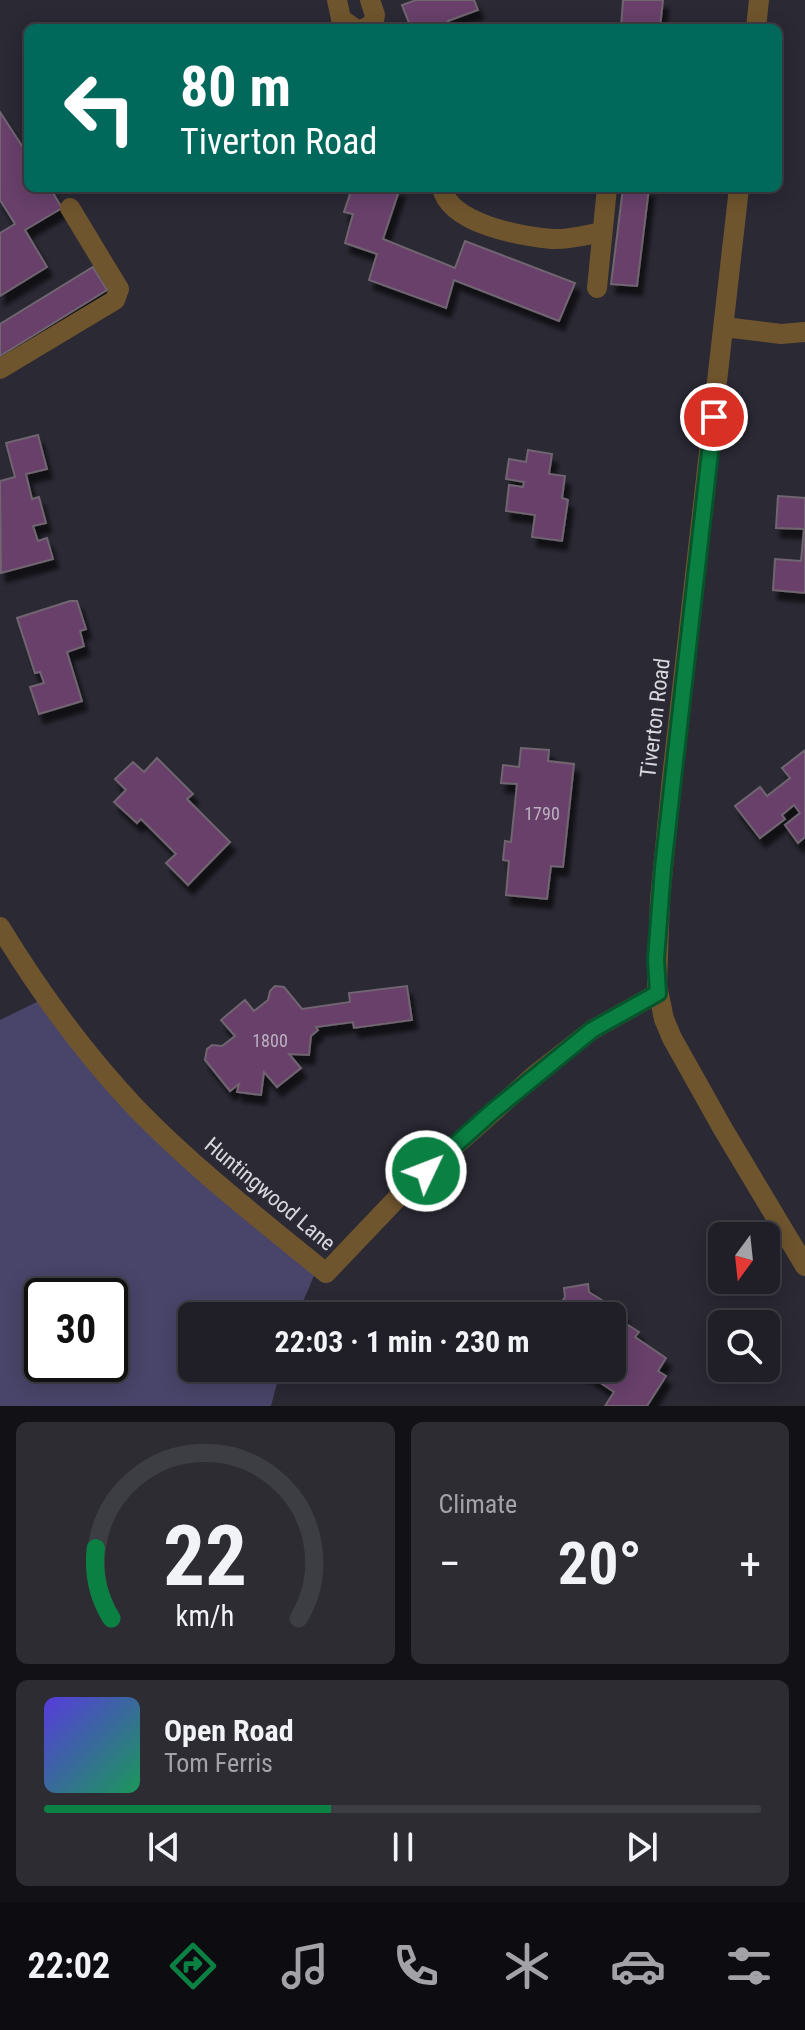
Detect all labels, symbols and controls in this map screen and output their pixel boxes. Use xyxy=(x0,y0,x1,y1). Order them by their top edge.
text: 80 m xyxy=(180,54,291,120)
icon: left xyxy=(48,56,152,160)
text: Tiverton Road xyxy=(180,121,377,163)
pin xyxy=(680,383,748,451)
icon: arrive xyxy=(692,395,736,439)
street label: Tiverton Road xyxy=(635,657,675,779)
house number: 1790 xyxy=(524,803,560,824)
house number: 1800 xyxy=(252,1030,288,1051)
position arrow xyxy=(384,1129,468,1213)
street label: Huntingwood Lane xyxy=(200,1132,340,1256)
north arrow xyxy=(708,1222,780,1294)
map controls xyxy=(708,1222,780,1382)
speed limit sign: 30 xyxy=(24,1278,128,1382)
button: search xyxy=(708,1310,780,1382)
text: 22:03 · 1 min · 230 m xyxy=(275,1324,529,1359)
text: Climate xyxy=(439,1489,517,1519)
text: 22 xyxy=(163,1508,247,1605)
text: 20° xyxy=(558,1528,642,1599)
text: − xyxy=(439,1538,461,1590)
text: + xyxy=(739,1538,761,1590)
text: km/h xyxy=(176,1599,235,1633)
text: Open Road xyxy=(164,1713,294,1748)
text: Tom Ferris xyxy=(164,1748,273,1778)
icon: previous xyxy=(142,1825,186,1869)
icon: pause xyxy=(381,1825,425,1869)
icon: next xyxy=(620,1825,664,1869)
icon: directions xyxy=(165,1938,221,1994)
icon: music xyxy=(277,1938,333,1994)
icon: phone xyxy=(388,1938,444,1994)
icon: climate xyxy=(499,1938,555,1994)
icon: car xyxy=(610,1938,666,1994)
icon: filters xyxy=(721,1938,777,1994)
text: 22:02 xyxy=(28,1945,110,1987)

